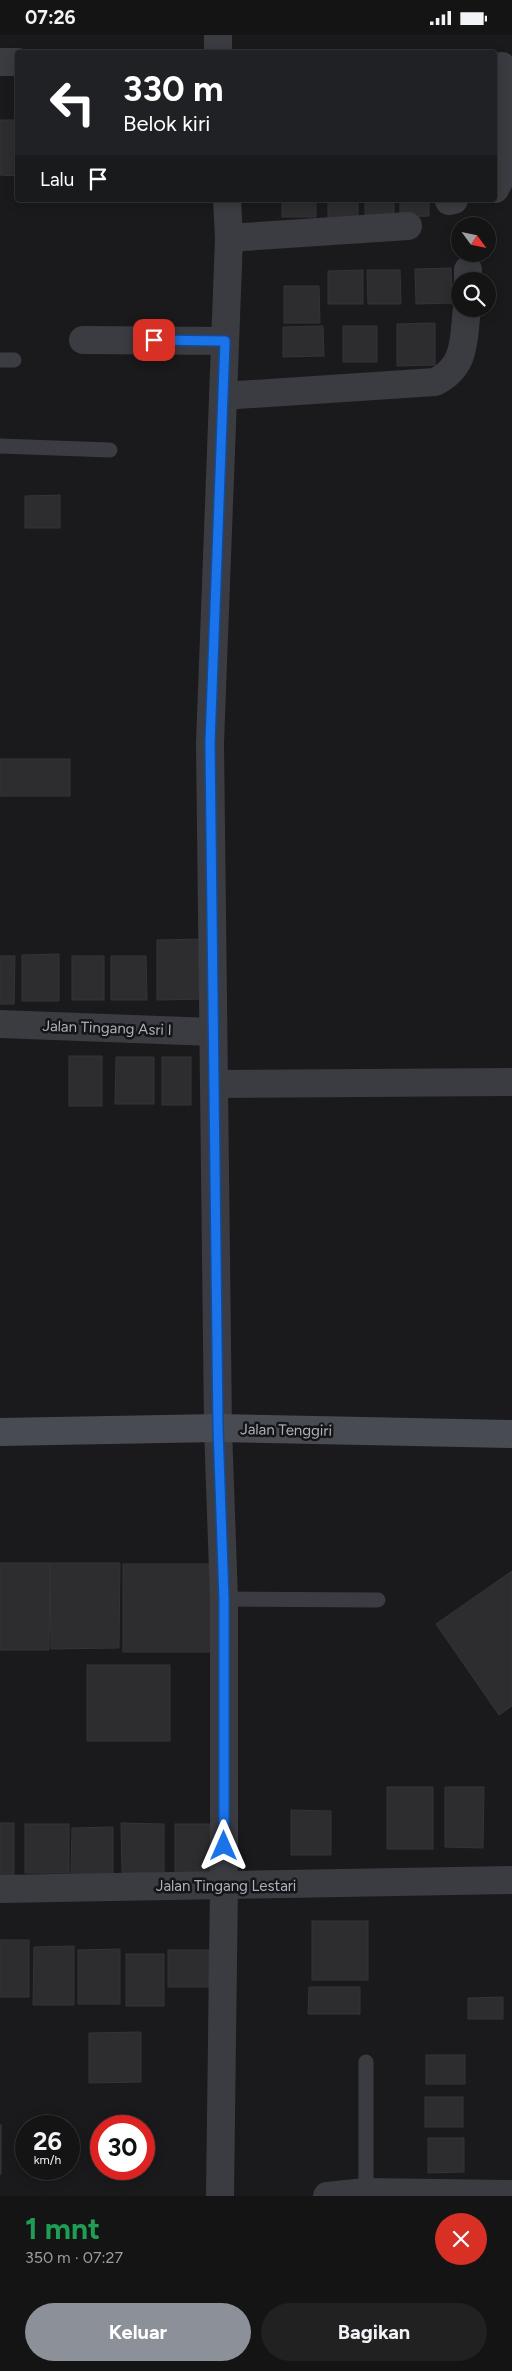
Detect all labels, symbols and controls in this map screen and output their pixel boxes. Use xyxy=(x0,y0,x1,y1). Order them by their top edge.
text: 07:26 xyxy=(25,6,76,29)
text: 330 m xyxy=(123,68,223,110)
icon: left xyxy=(40,70,105,135)
text: Belok kiri xyxy=(123,110,210,137)
icon: arrive xyxy=(84,165,112,193)
text: Lalu xyxy=(40,168,74,191)
north arrow xyxy=(451,217,496,263)
map controls xyxy=(451,217,496,317)
button: search xyxy=(451,272,496,317)
pin xyxy=(133,319,175,361)
icon: arrive xyxy=(140,326,168,354)
street label: Jalan Tingang Asri I xyxy=(42,1017,172,1039)
street label: Jalan Tenggiri xyxy=(240,1420,332,1440)
position arrow xyxy=(197,1819,249,1871)
street label: Jalan Tingang Lestari xyxy=(156,1877,296,1895)
speed limit sign: 30 xyxy=(90,2115,155,2180)
text: 26 xyxy=(33,2126,62,2156)
text: km/h xyxy=(34,2153,61,2167)
text: 1 mnt xyxy=(25,2210,100,2247)
button: close xyxy=(435,2213,487,2265)
text: 350 m · 07:27 xyxy=(25,2248,123,2267)
button: Keluar xyxy=(25,2303,251,2361)
button: Bagikan xyxy=(261,2303,487,2361)

